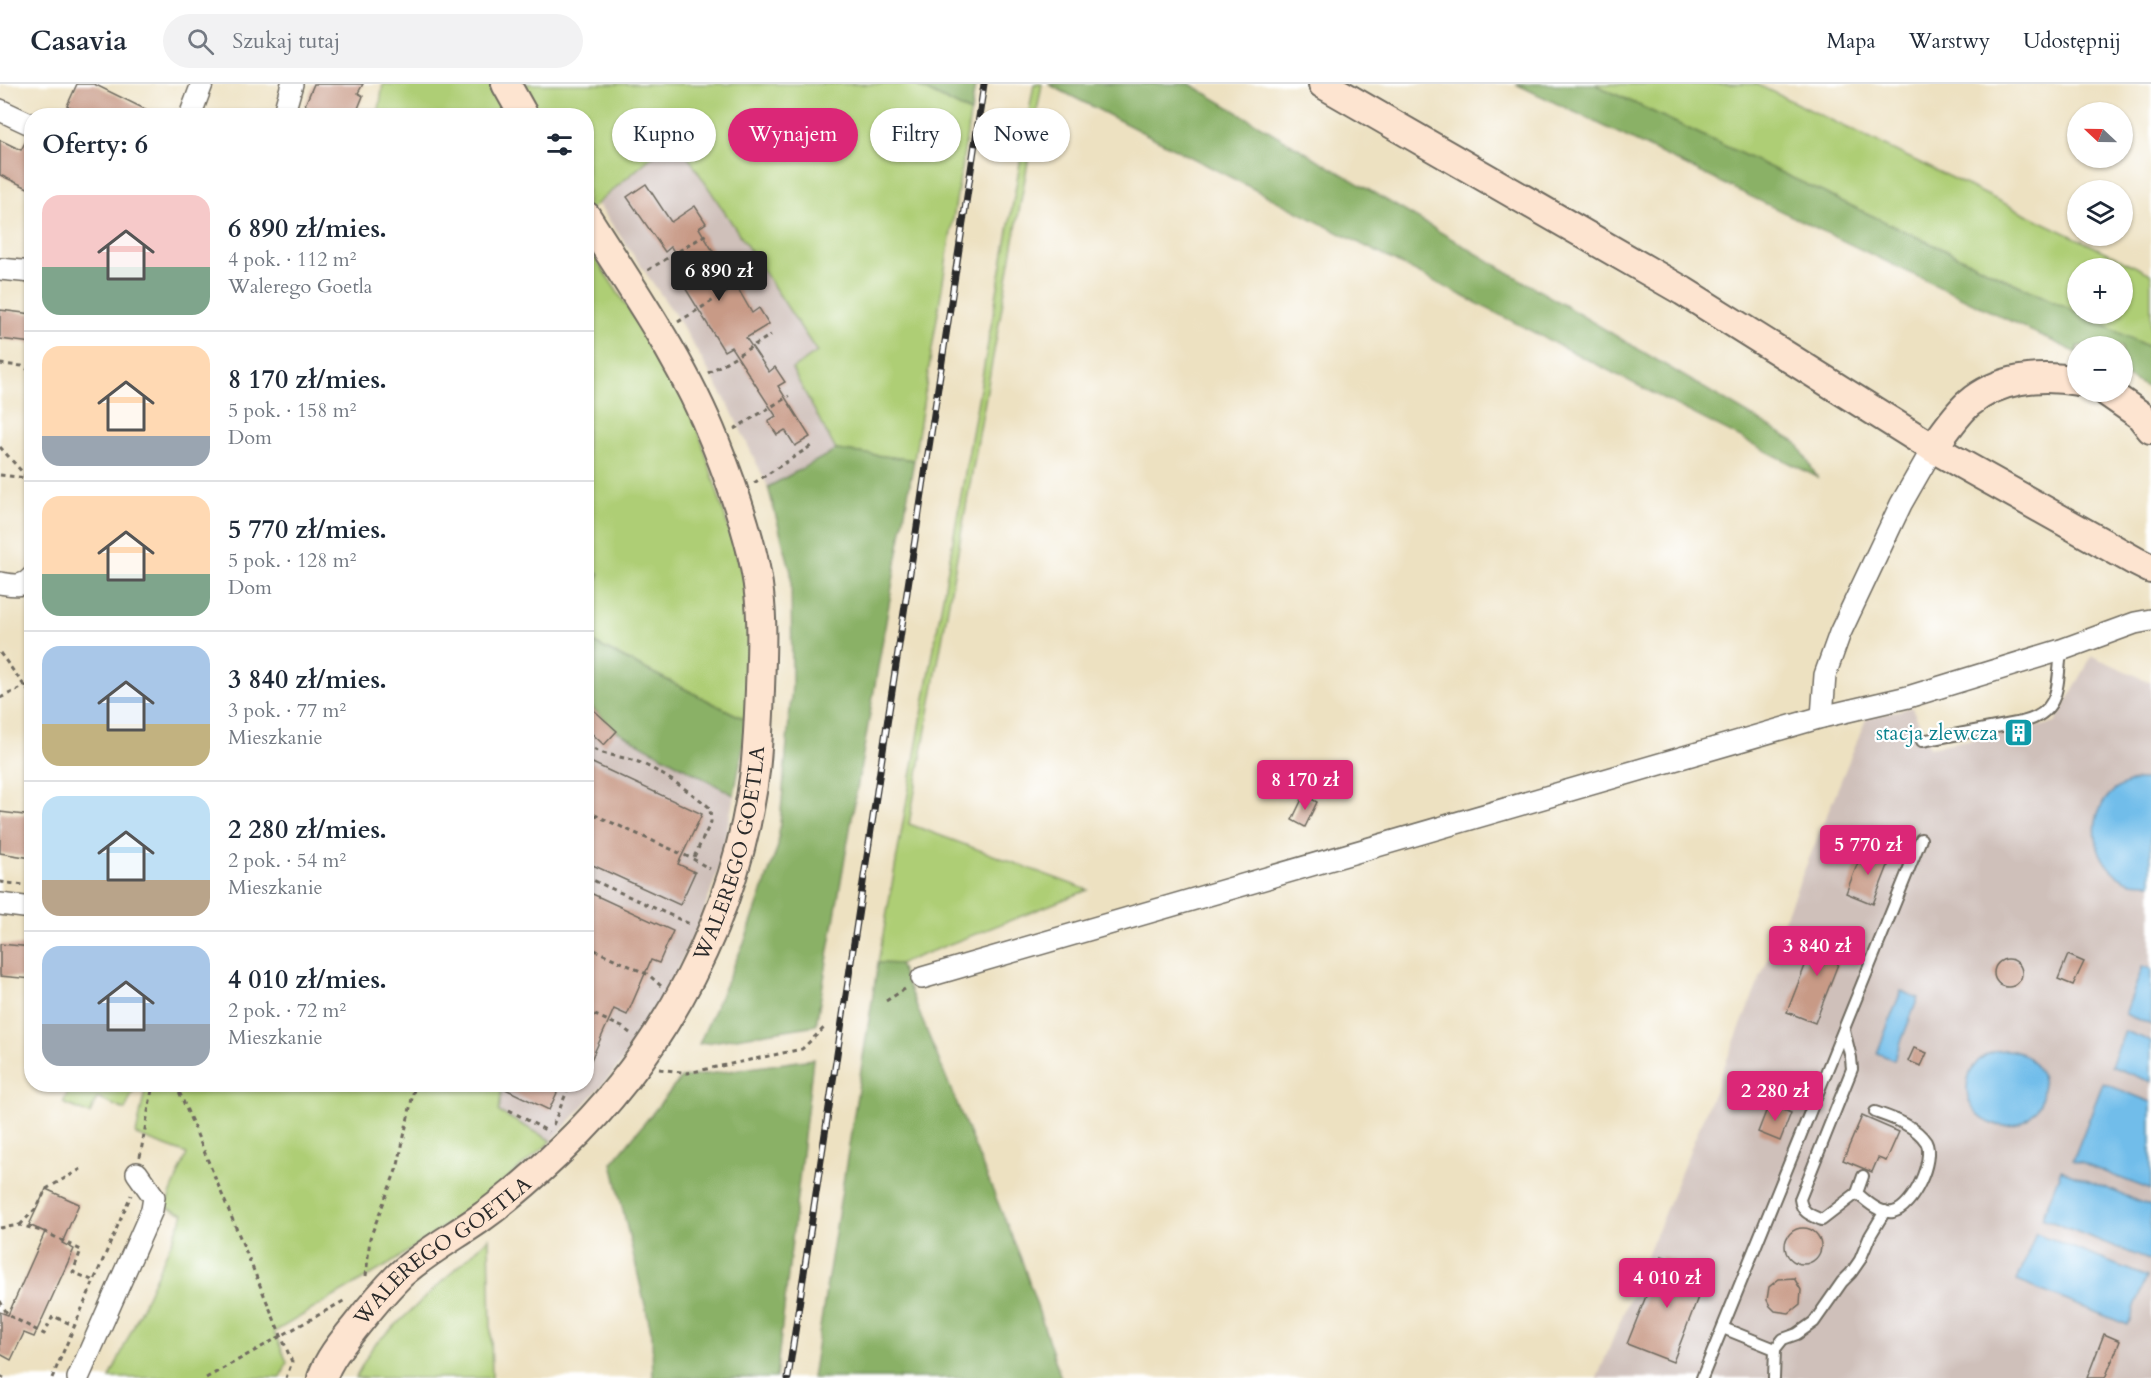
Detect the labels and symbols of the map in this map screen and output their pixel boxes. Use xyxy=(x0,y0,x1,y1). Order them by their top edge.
north arrow xyxy=(2067,102,2133,168)
pin: 6 890 zł xyxy=(657,251,781,302)
building icon: stacja zlewcza xyxy=(2003,717,2035,749)
place label: stacja zlewcza xyxy=(1876,719,1998,748)
street label: WALEREGO GOETLA xyxy=(686,745,772,967)
pin: 8 170 zł xyxy=(1243,760,1367,811)
pin: 5 770 zł xyxy=(1806,825,1930,876)
pin: 3 840 zł xyxy=(1755,926,1879,977)
pin: 2 280 zł xyxy=(1713,1071,1837,1122)
street label: WALEREGO GOETLA xyxy=(347,1170,538,1333)
pin: 4 010 zł xyxy=(1605,1258,1729,1309)

